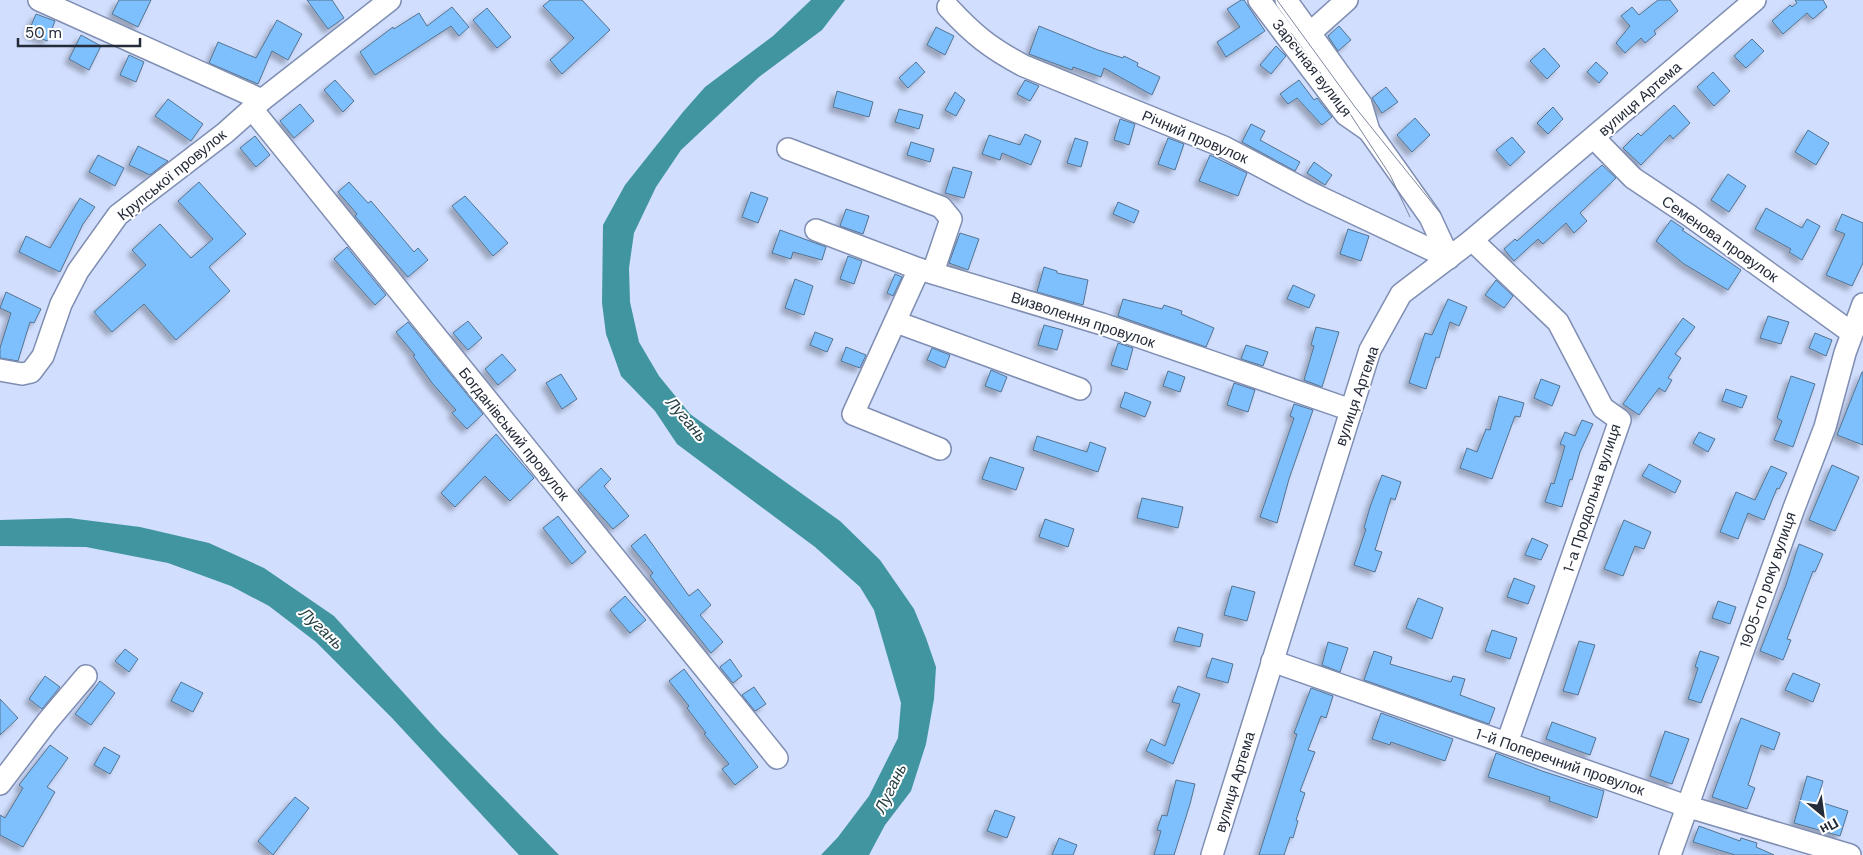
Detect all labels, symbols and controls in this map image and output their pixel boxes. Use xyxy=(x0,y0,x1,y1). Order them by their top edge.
scale bar xyxy=(18,15,140,47)
street label: Зарєчная вулиця xyxy=(1268,15,1356,121)
text: 50 m xyxy=(25,23,62,43)
street label: вулиця Артема xyxy=(1594,57,1686,141)
street label: Річний провулок xyxy=(1139,106,1252,169)
street label: Крупської провулок xyxy=(113,125,231,225)
street label: Семенова провулок xyxy=(1658,191,1783,287)
street label: Визволення провулок xyxy=(1008,287,1158,353)
street label: вулиця Артема xyxy=(1331,343,1384,449)
street label: Богданівський провулок xyxy=(454,363,574,505)
water label: Лугань xyxy=(661,392,712,446)
street label: 1-а Продольна вулиця xyxy=(1559,421,1625,575)
street label: 1905-го року вулиця xyxy=(1735,509,1801,651)
water label: Лугань xyxy=(294,602,348,654)
street label: 1-й Поперечний провулок xyxy=(1473,724,1647,800)
street label: вулиця Артема xyxy=(1210,729,1260,835)
water label: Лугань xyxy=(869,760,911,817)
north arrow xyxy=(1798,790,1848,840)
text: Пн xyxy=(1817,814,1842,839)

